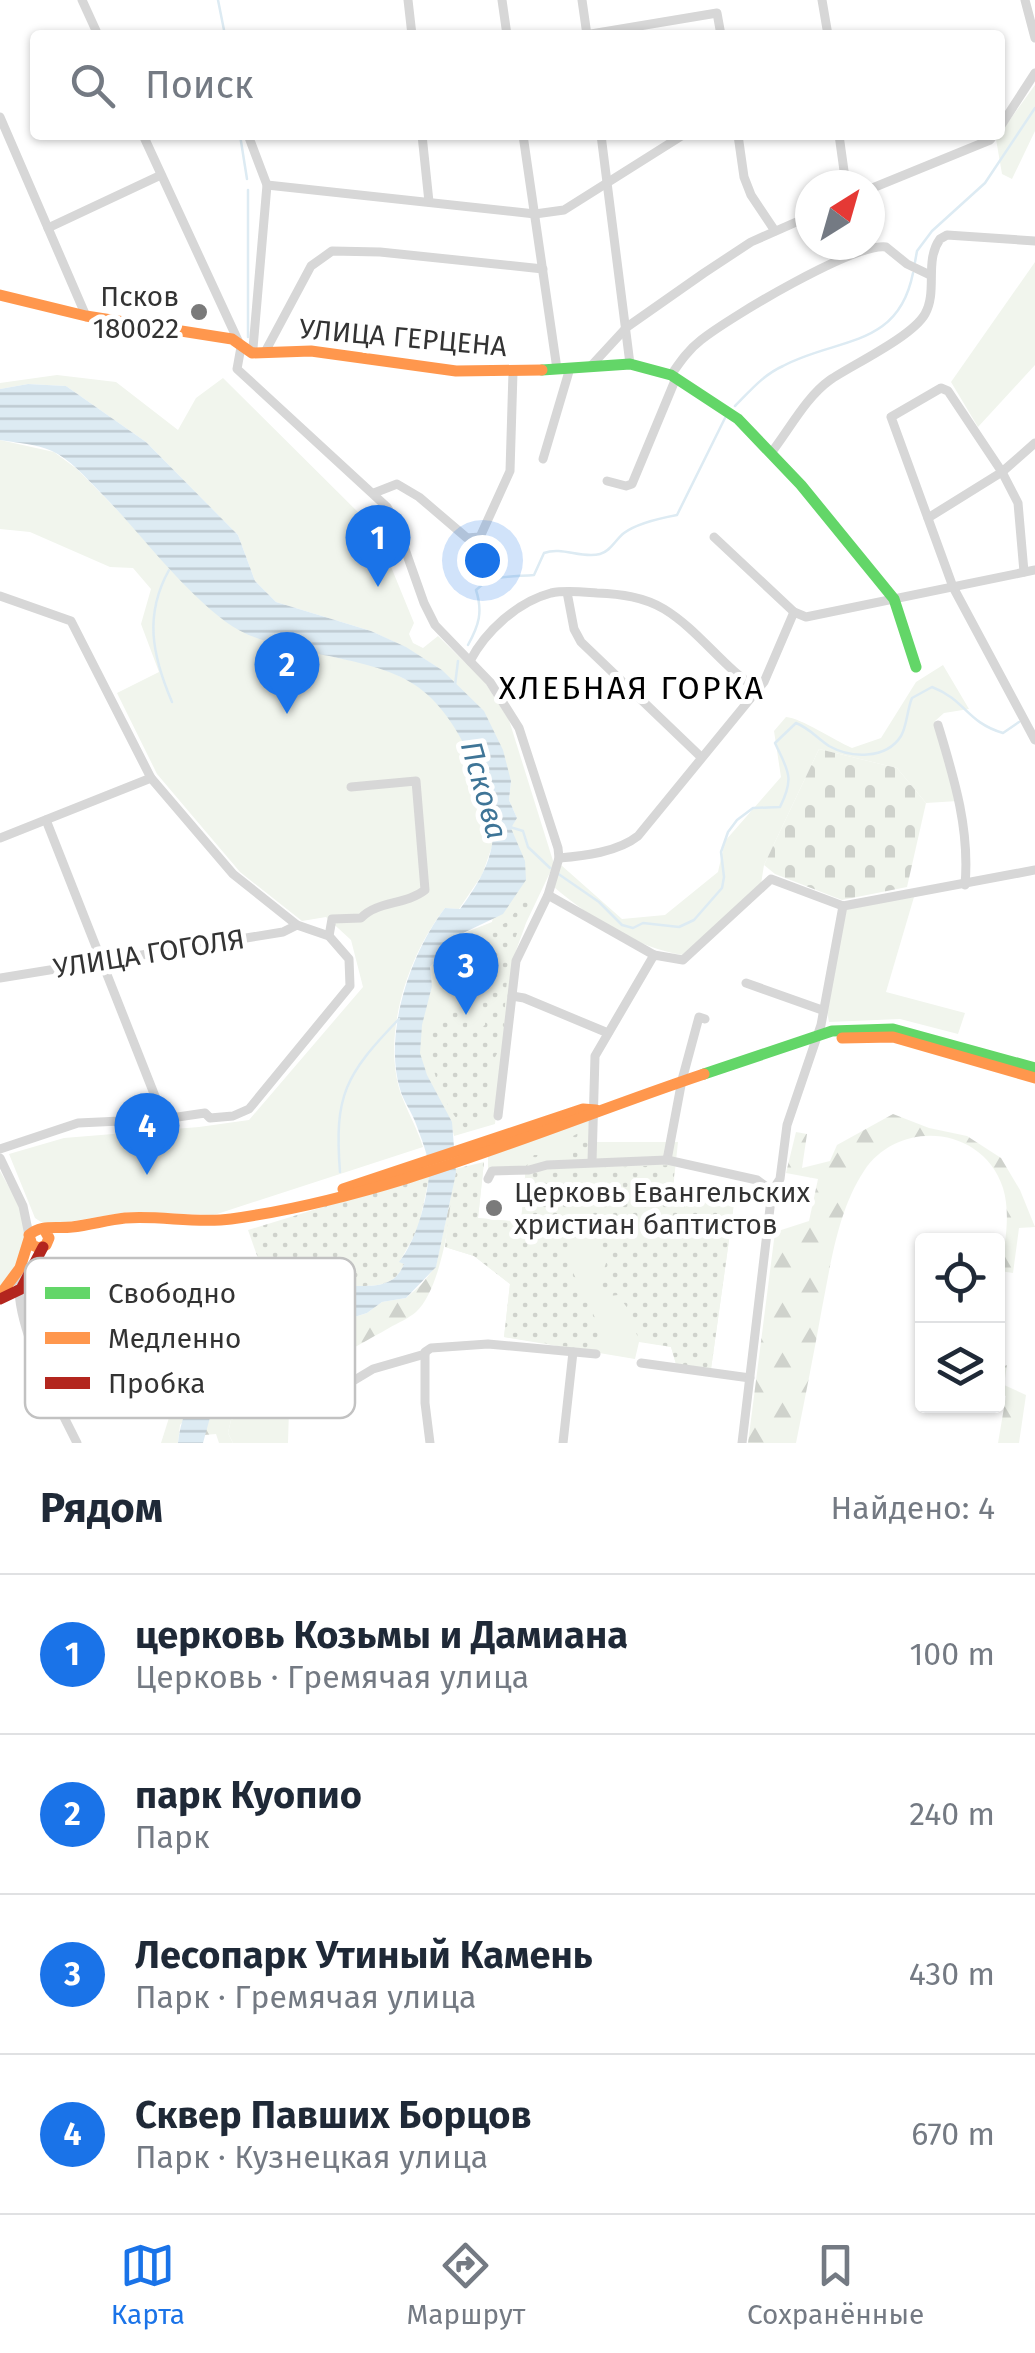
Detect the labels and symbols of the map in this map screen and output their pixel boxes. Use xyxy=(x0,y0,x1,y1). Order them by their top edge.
north arrow xyxy=(795,170,885,260)
place label: Псков 180022 xyxy=(93,280,179,345)
marker: Псков 180022 xyxy=(188,301,210,323)
street label: УЛИЦА ГЕРЦЕНА xyxy=(298,312,508,363)
pin: 1 xyxy=(346,504,410,587)
your location xyxy=(457,535,508,586)
pin: 2 xyxy=(254,632,320,714)
district label: ХЛЕБНАЯ ГОРКА xyxy=(499,669,765,707)
water label: Пскова xyxy=(453,737,515,843)
street label: УЛИЦА ГОГОЛЯ xyxy=(51,922,247,985)
pin: 3 xyxy=(434,932,498,1015)
pin: 4 xyxy=(114,1092,180,1175)
place label: Церковь Евангельских христиан баптистов xyxy=(514,1176,810,1241)
marker: Церковь Евангельских христиан баптистов xyxy=(483,1197,505,1219)
legend xyxy=(25,1258,355,1418)
text: Свободно xyxy=(108,1277,236,1310)
text: Медленно xyxy=(108,1322,241,1355)
text: Пробка xyxy=(108,1367,205,1400)

